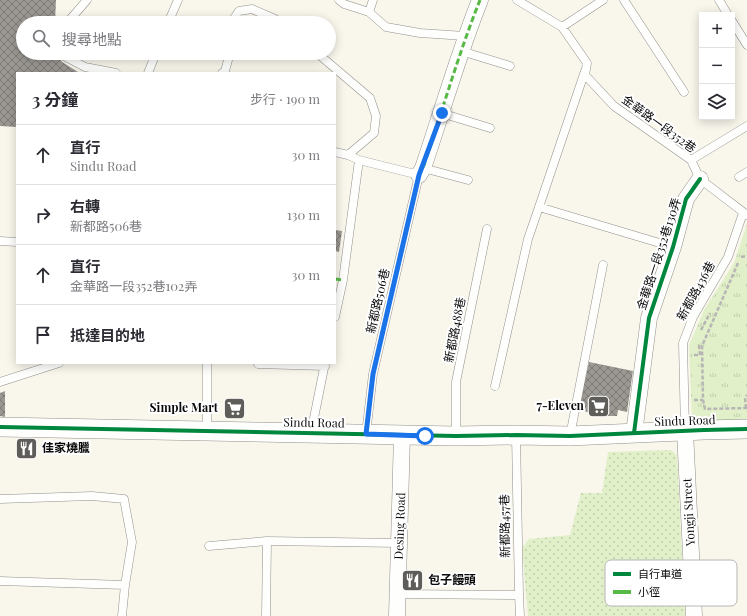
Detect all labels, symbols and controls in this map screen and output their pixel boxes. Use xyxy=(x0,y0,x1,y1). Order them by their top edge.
map controls xyxy=(699,12,735,120)
button: + xyxy=(699,12,735,48)
search box xyxy=(16,16,336,60)
icon: search xyxy=(30,27,52,49)
text: 搜尋地點 xyxy=(62,29,122,49)
button: − xyxy=(699,48,735,84)
button: layers xyxy=(699,84,735,120)
text: 3 分鐘 xyxy=(32,88,78,110)
text: 步行 · 190 m xyxy=(250,90,320,107)
street label: 金華路一段352巷 xyxy=(619,91,700,156)
route end xyxy=(433,104,451,122)
text: 直行 xyxy=(70,137,100,157)
icon: ahead xyxy=(32,144,54,166)
text: 30 m xyxy=(292,146,320,163)
text: Sindu Road xyxy=(70,157,137,174)
text: 右轉 xyxy=(70,196,100,216)
street label: 金華路一段352巷130弄 xyxy=(632,196,684,312)
icon: right xyxy=(32,204,54,226)
text: 130 m xyxy=(287,206,320,223)
text: 新都路506巷 xyxy=(70,217,142,234)
text: 直行 xyxy=(70,256,100,276)
street label: 新都路436巷 xyxy=(672,258,718,323)
icon: ahead xyxy=(32,264,54,286)
text: 30 m xyxy=(292,266,320,283)
street label: 新都路506巷 xyxy=(362,267,392,335)
text: 金華路一段352巷102弄 xyxy=(70,277,197,294)
street label: 新都路488巷 xyxy=(440,296,468,364)
icon: arrive xyxy=(32,324,54,346)
text: 抵達目的地 xyxy=(70,325,145,345)
supermarket icon: 7-Eleven xyxy=(586,393,612,419)
supermarket icon: Simple Mart xyxy=(221,395,247,421)
place label: 7-Eleven xyxy=(537,397,585,413)
place label: Simple Mart xyxy=(150,399,219,415)
street label: Sindu Road xyxy=(654,411,716,429)
street label: Sindu Road xyxy=(283,413,345,431)
route start xyxy=(416,427,434,445)
restaurant icon: 佳家燒臘 xyxy=(14,435,40,461)
place label: 佳家燒臘 xyxy=(42,439,90,455)
street label: Yongji Street xyxy=(678,477,698,548)
street label: Desing Road xyxy=(390,492,408,560)
street label: 新都路457巷 xyxy=(495,494,513,558)
legend xyxy=(605,560,737,606)
text: 自行車道 xyxy=(638,566,682,581)
restaurant icon: 包子饅頭 xyxy=(400,567,426,593)
place label: 包子饅頭 xyxy=(428,571,476,587)
text: 小徑 xyxy=(638,584,660,599)

